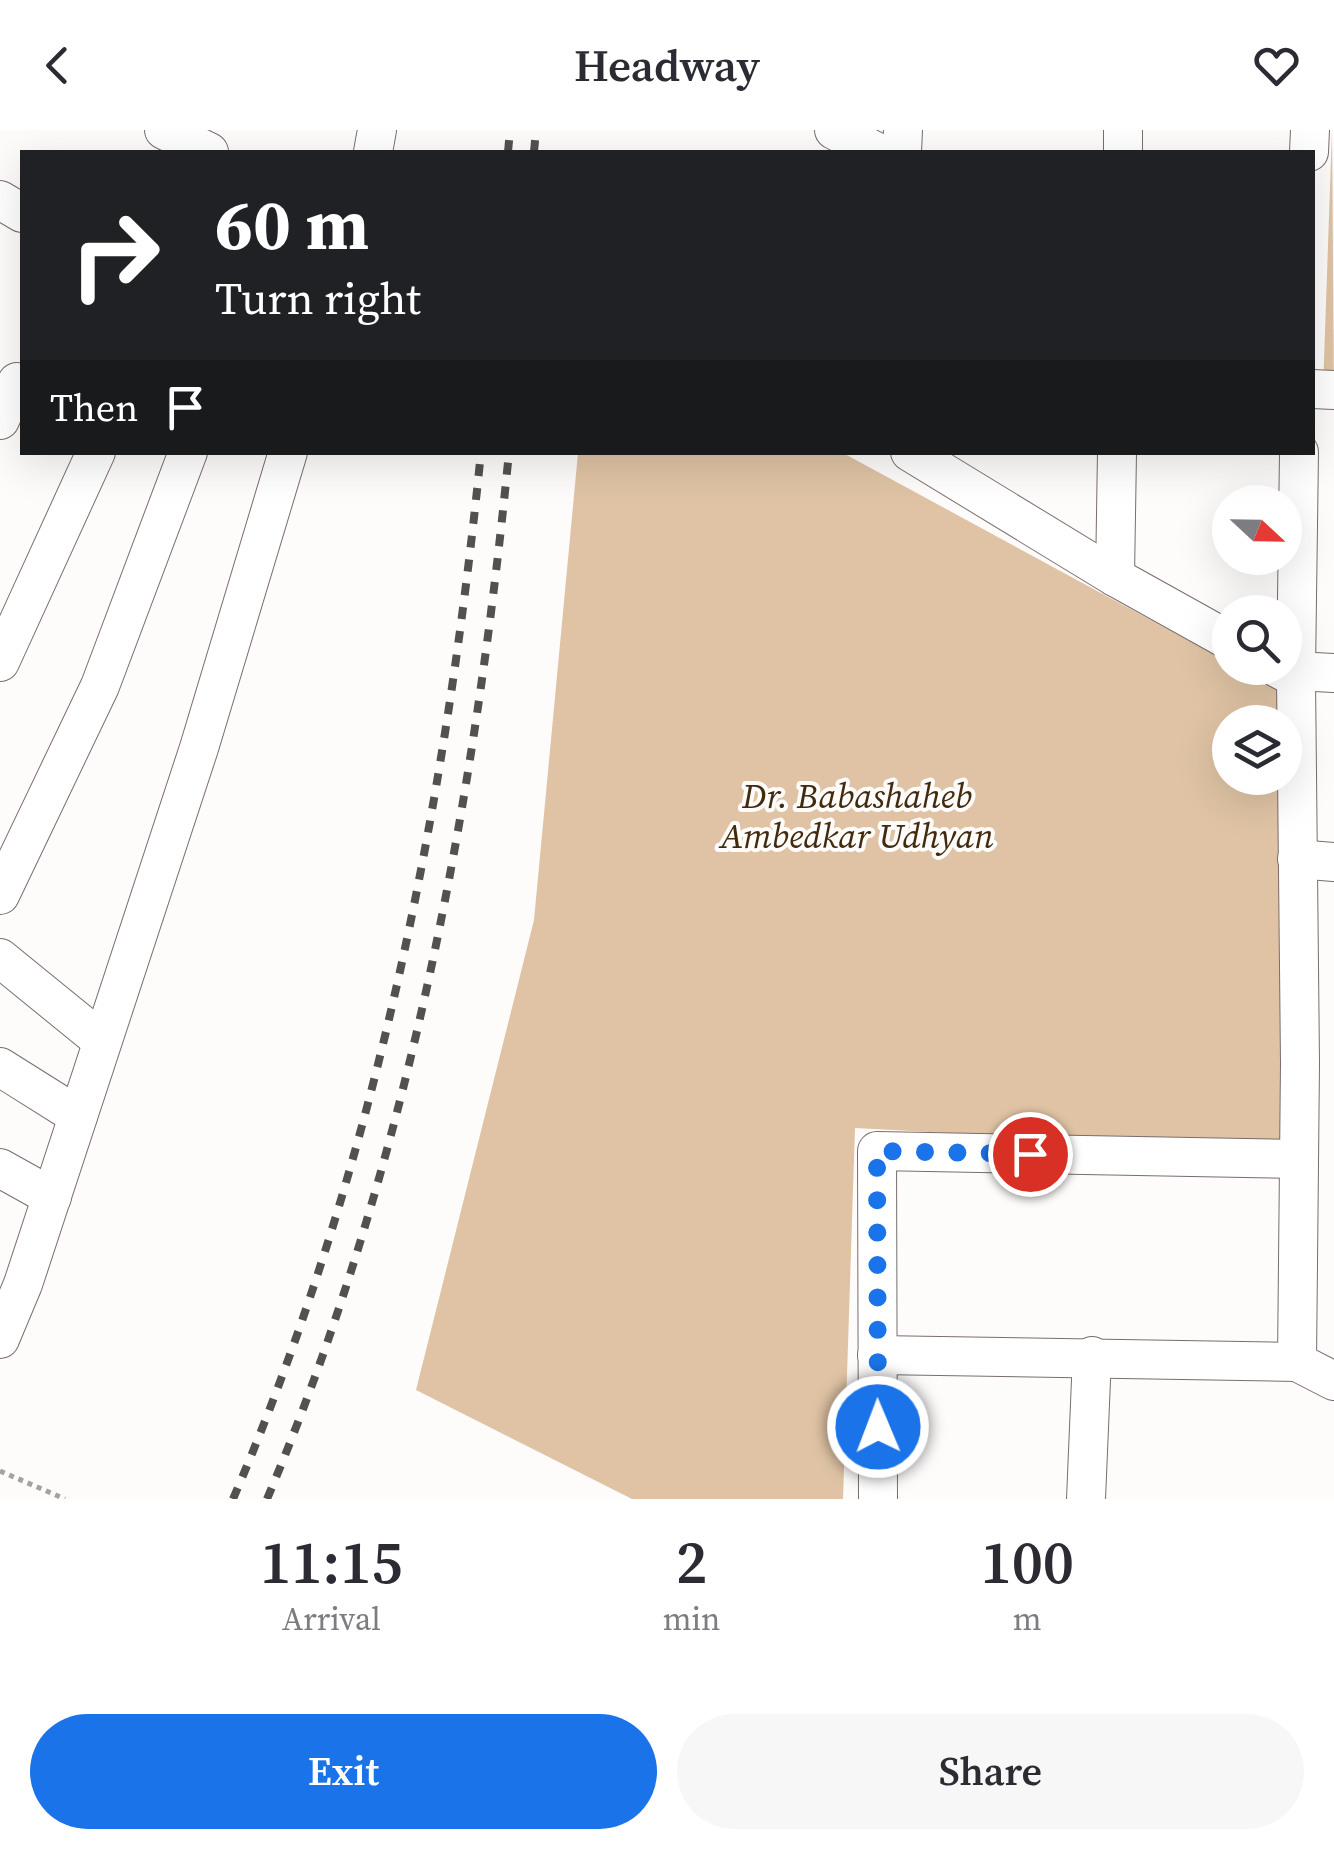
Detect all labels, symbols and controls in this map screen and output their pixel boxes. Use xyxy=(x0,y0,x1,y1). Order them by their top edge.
text: Headway xyxy=(574,34,760,96)
icon: back xyxy=(30,38,85,93)
icon: heart xyxy=(1249,38,1304,93)
text: 60 m xyxy=(215,176,369,272)
icon: right xyxy=(50,190,180,320)
text: Turn right xyxy=(215,267,421,329)
icon: arrive xyxy=(158,380,213,435)
text: Then xyxy=(50,382,138,434)
north arrow xyxy=(1212,485,1302,575)
map controls xyxy=(1212,485,1302,795)
button: search xyxy=(1212,595,1302,685)
button: layers xyxy=(1212,705,1302,795)
park label: Dr. Babashaheb Ambedkar Udhyan xyxy=(718,772,994,860)
pin xyxy=(988,1112,1073,1197)
icon: arrive xyxy=(1003,1127,1058,1182)
position arrow xyxy=(826,1375,930,1479)
text: 11:15 xyxy=(260,1521,403,1603)
text: 2 xyxy=(676,1521,707,1603)
text: 100 xyxy=(980,1521,1074,1603)
text: Arrival xyxy=(282,1597,381,1641)
text: min xyxy=(663,1597,720,1641)
text: m xyxy=(1013,1597,1042,1641)
button: Exit xyxy=(30,1714,657,1829)
button: Share xyxy=(677,1714,1304,1829)

